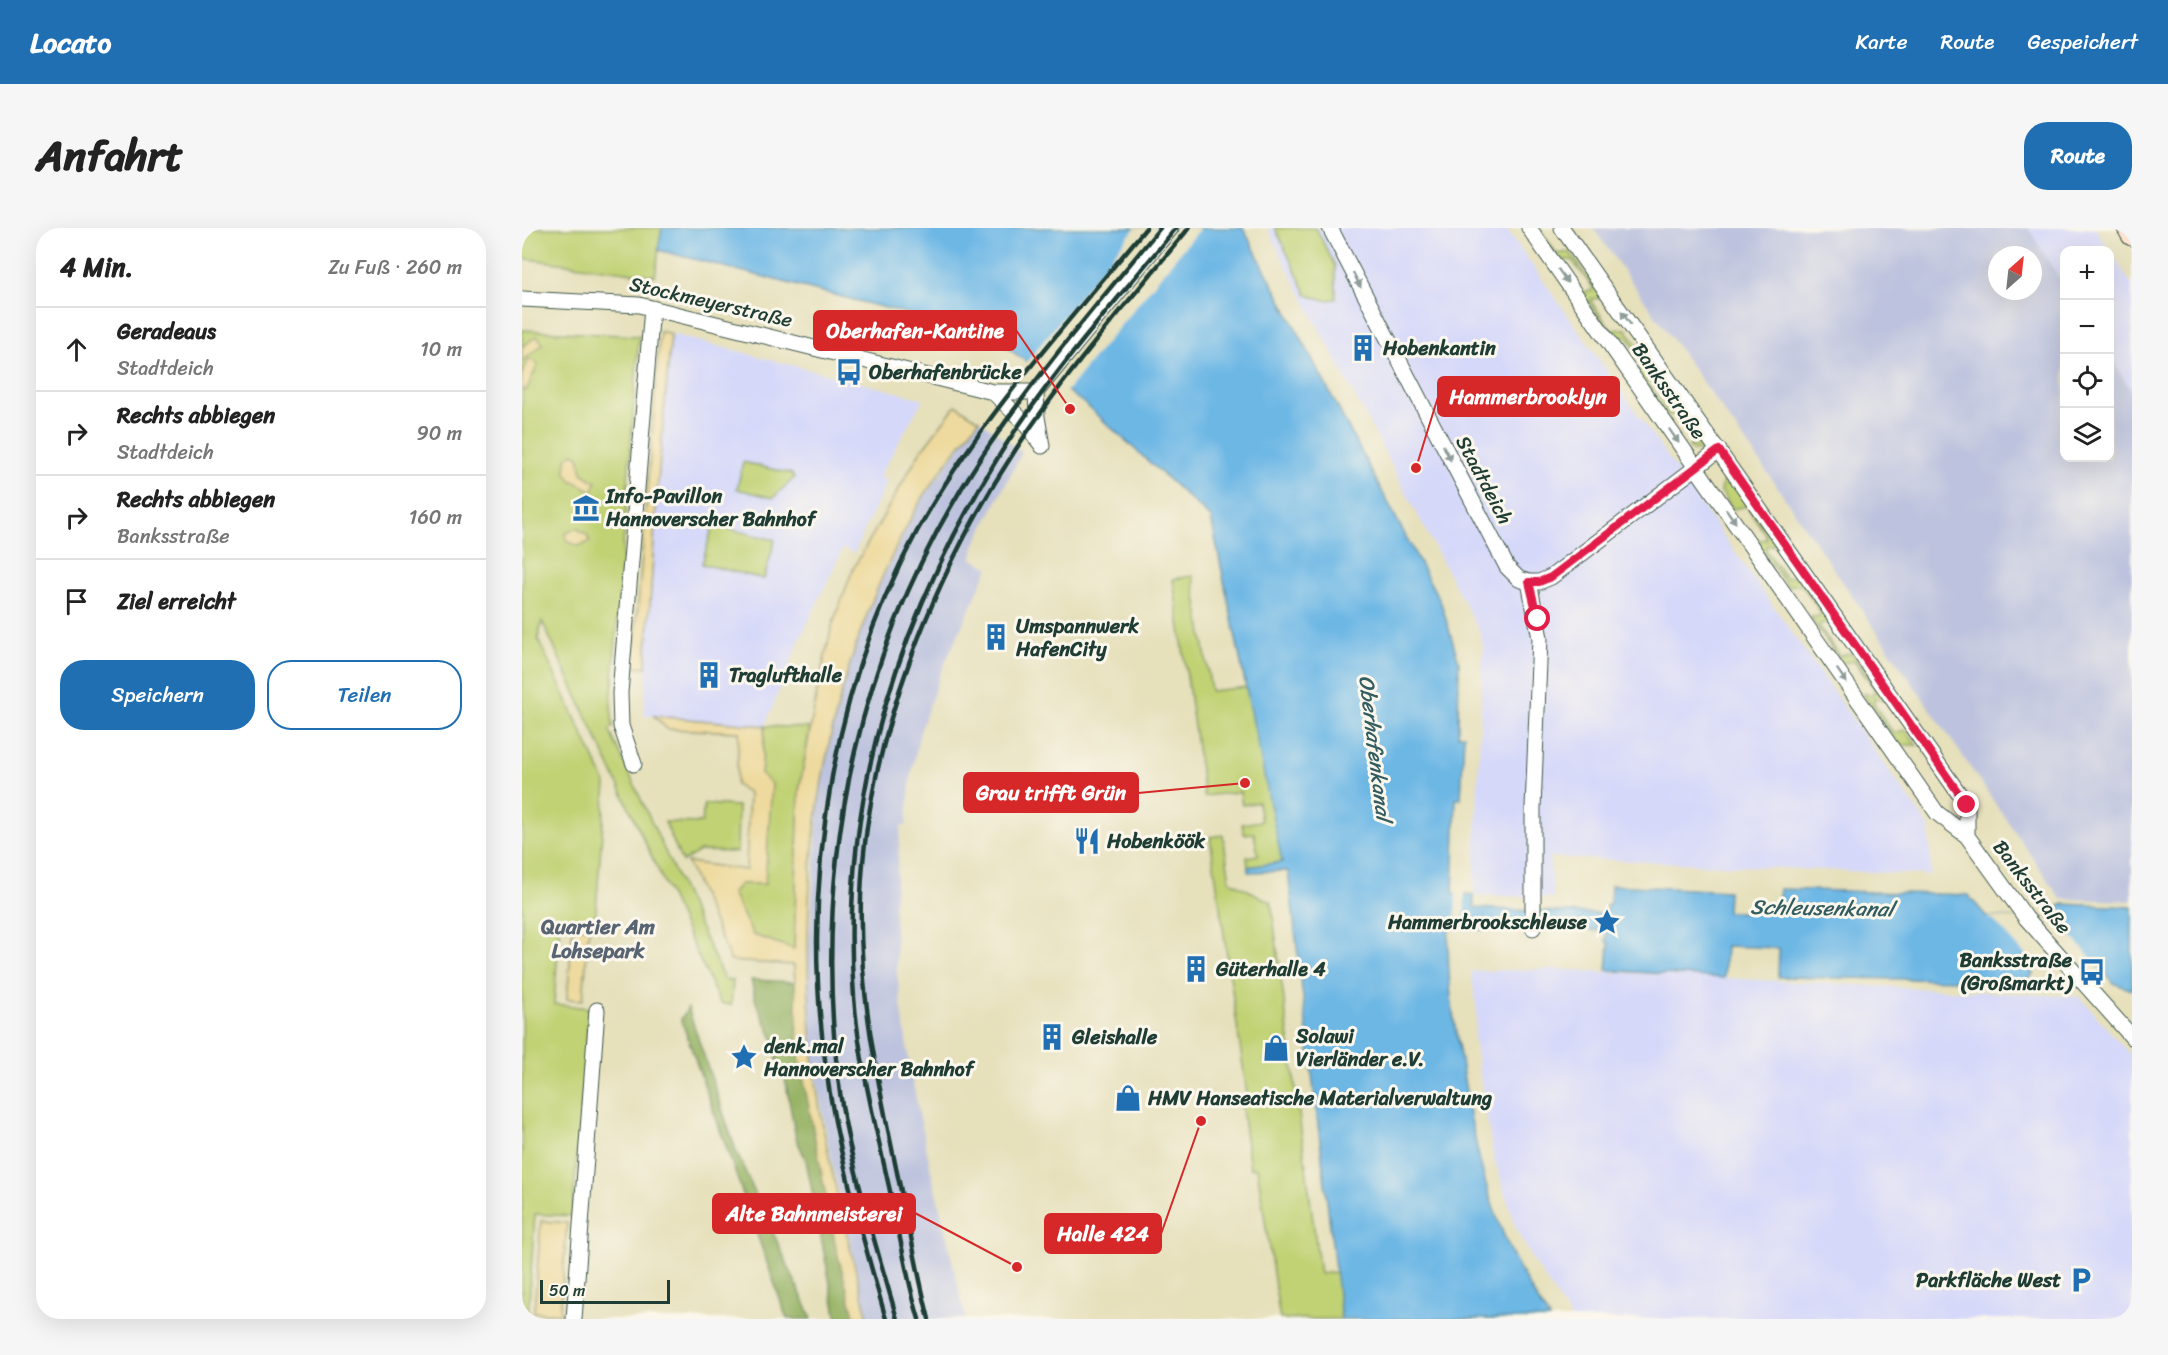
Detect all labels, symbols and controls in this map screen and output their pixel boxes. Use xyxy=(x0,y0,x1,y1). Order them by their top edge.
text: Locato xyxy=(30,18,111,67)
text: Karte xyxy=(1856,23,1907,61)
text: Route xyxy=(1940,23,1994,61)
text: Gespeichert xyxy=(2027,23,2138,61)
text: Anfahrt xyxy=(36,119,183,193)
button: Route xyxy=(2024,122,2132,190)
text: 4 Min. xyxy=(60,244,133,290)
north arrow xyxy=(1988,246,2042,300)
map controls xyxy=(2060,246,2114,462)
button: + xyxy=(2060,246,2114,300)
text: Zu Fuß · 260 m xyxy=(328,250,462,285)
street label: Stockmeyerstraße xyxy=(626,266,796,338)
one-way arrow xyxy=(1556,268,1568,284)
one-way arrow xyxy=(1352,272,1362,289)
button: − xyxy=(2060,300,2114,354)
callout: Oberhafen-Kantine xyxy=(814,311,1016,350)
one-way arrow xyxy=(1620,311,1632,327)
text: Geradeaus xyxy=(117,312,216,351)
text: Oberhafen-Kantine xyxy=(826,312,1005,350)
place label: Hobenkantin xyxy=(1382,331,1496,366)
text: 10 m xyxy=(420,332,462,367)
icon: ahead xyxy=(60,333,93,366)
building icon: Hobenkantin xyxy=(1348,333,1378,363)
street label: Banksstraße xyxy=(1622,335,1716,447)
text: Stadtdeich xyxy=(117,351,214,386)
button: locate xyxy=(2060,354,2114,408)
place label: Oberhafenbrücke xyxy=(869,355,1022,390)
bus stop icon: Oberhafenbrücke xyxy=(834,357,864,387)
callout: Hammerbrooklyn xyxy=(1438,377,1619,416)
text: Hammerbrooklyn xyxy=(1448,378,1607,416)
text: Rechts abbiegen xyxy=(117,396,275,435)
button: layers xyxy=(2060,408,2114,462)
text: 90 m xyxy=(417,416,462,451)
icon: right xyxy=(60,417,93,450)
one-way arrow xyxy=(1668,427,1680,443)
street label: Stadtdeich xyxy=(1446,429,1522,531)
text: Stadtdeich xyxy=(117,435,214,470)
one-way arrow xyxy=(1442,445,1452,462)
place label: Info-Pavillon Hannoverscher Bahnhof xyxy=(605,479,818,537)
text: Rechts abbiegen xyxy=(117,480,275,519)
museum icon: Info-Pavillon Hannoverscher Bahnhof xyxy=(571,493,601,523)
text: 160 m xyxy=(409,500,462,535)
icon: right xyxy=(60,501,93,534)
one-way arrow xyxy=(1725,508,1737,524)
text: Banksstraße xyxy=(117,519,230,554)
text: Ziel erreicht xyxy=(117,582,236,621)
icon: arrive xyxy=(60,585,93,618)
route start xyxy=(1524,605,1550,631)
place label: Umspannwerk HafenCity xyxy=(1015,609,1139,667)
building icon: Umspannwerk HafenCity xyxy=(981,622,1011,652)
place label: Traglufthalle xyxy=(729,658,843,693)
button: Speichern xyxy=(60,660,255,730)
button: Teilen xyxy=(267,660,462,730)
building icon: Traglufthalle xyxy=(694,660,724,690)
one-way arrow xyxy=(1836,668,1848,684)
water label: Oberhafenkanal xyxy=(1347,673,1403,828)
callout: Grau trifft Grün xyxy=(964,773,1138,812)
text: Grau trifft Grün xyxy=(975,774,1127,812)
route end xyxy=(1953,791,1979,817)
place label: Hobenköök xyxy=(1106,824,1206,859)
restaurant icon: Hobenköök xyxy=(1072,826,1102,856)
street label: Banksstraße xyxy=(1984,832,2080,942)
water label: Schleusenkanal xyxy=(1750,888,1899,928)
place label: Hammerbrookschleuse xyxy=(1387,905,1588,940)
place icon: Hammerbrookschleuse xyxy=(1592,907,1622,937)
district label: Quartier Am Lohsepark xyxy=(541,908,656,970)
place label: Banksstraße (Großmarkt) xyxy=(1959,943,2074,1001)
place label: Güterhalle 4 xyxy=(1215,952,1326,987)
building icon: Güterhalle 4 xyxy=(1181,954,1211,984)
bus stop icon: Banksstraße (Großmarkt) xyxy=(2077,957,2107,987)
place label: Solawi Vierländer e.V. xyxy=(1295,1019,1424,1077)
place label: Gleishalle xyxy=(1071,1020,1158,1055)
building icon: Gleishalle xyxy=(1037,1022,1067,1052)
place label: denk.mal Hannoverscher Bahnhof xyxy=(763,1029,976,1087)
shop icon: Solawi Vierländer e.V. xyxy=(1261,1033,1291,1063)
place icon: denk.mal Hannoverscher Bahnhof xyxy=(729,1042,759,1072)
place label: HMV Hanseatische Materialverwaltung xyxy=(1147,1081,1492,1116)
shop icon: HMV Hanseatische Materialverwaltung xyxy=(1113,1083,1143,1113)
callout: Alte Bahnmeisterei xyxy=(713,1194,915,1233)
text: Alte Bahnmeisterei xyxy=(725,1195,903,1233)
callout: Halle 424 xyxy=(1045,1214,1161,1253)
text: Halle 424 xyxy=(1056,1215,1149,1253)
place label: Parkfläche West xyxy=(1916,1263,2061,1298)
parking icon: Parkfläche West xyxy=(2066,1265,2096,1295)
text: 50 m xyxy=(549,1276,585,1305)
scale bar xyxy=(540,1277,670,1304)

